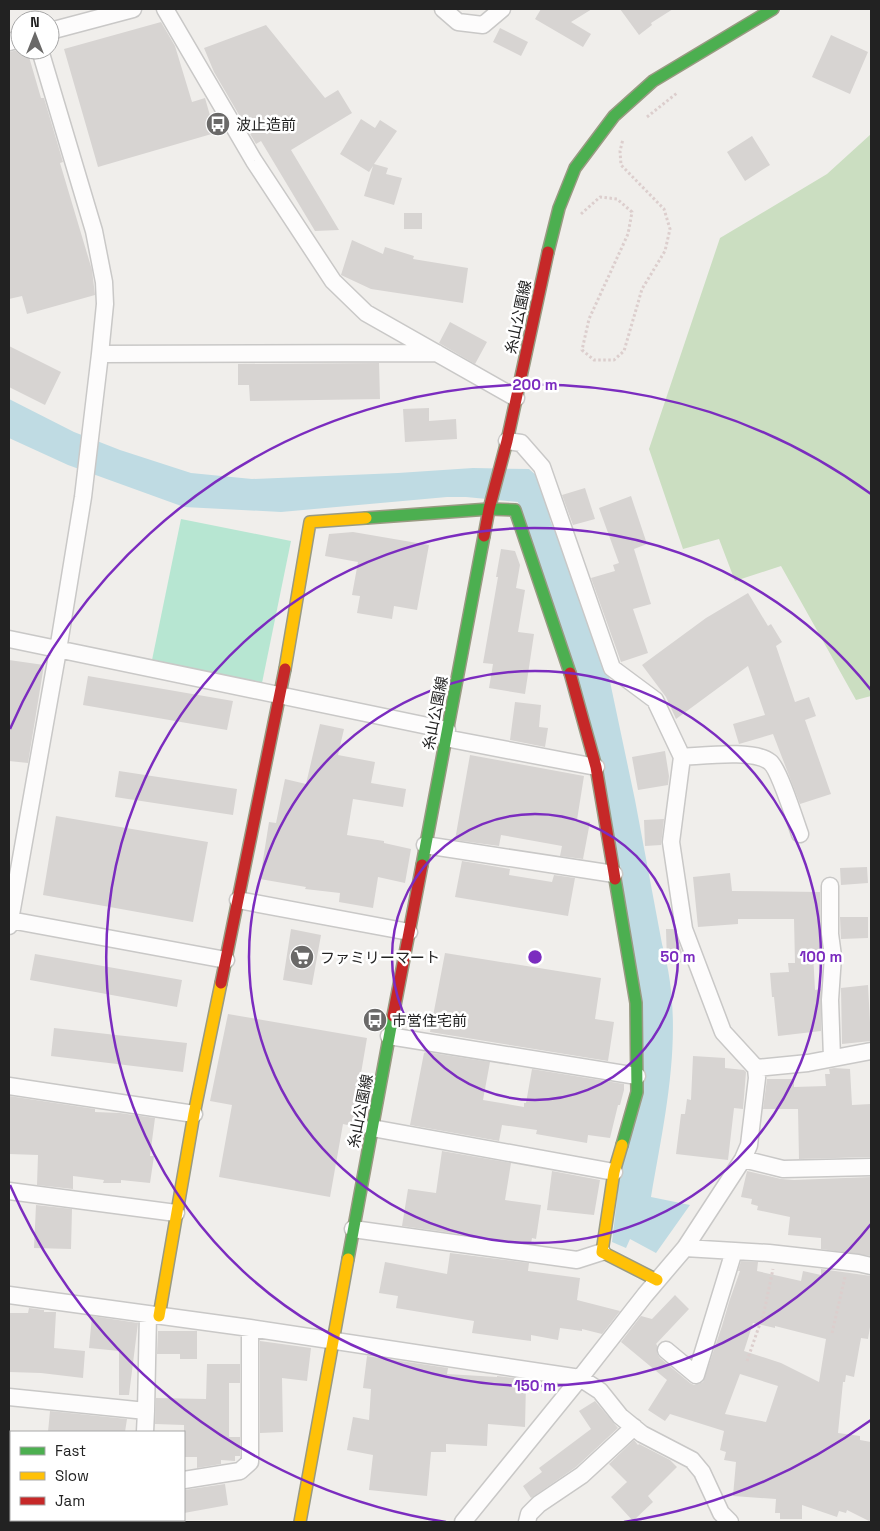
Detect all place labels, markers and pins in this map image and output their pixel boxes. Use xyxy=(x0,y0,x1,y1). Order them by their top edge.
bus stop icon: 波止造前 xyxy=(205,111,231,137)
place label: 波止造前 xyxy=(236,115,296,134)
supermarket icon: ファミリーマート xyxy=(289,944,315,970)
place label: ファミリーマート xyxy=(320,948,440,967)
centre of rings xyxy=(526,948,544,966)
bus stop icon: 市営住宅前 xyxy=(362,1007,388,1033)
place label: 市営住宅前 xyxy=(392,1011,467,1030)

